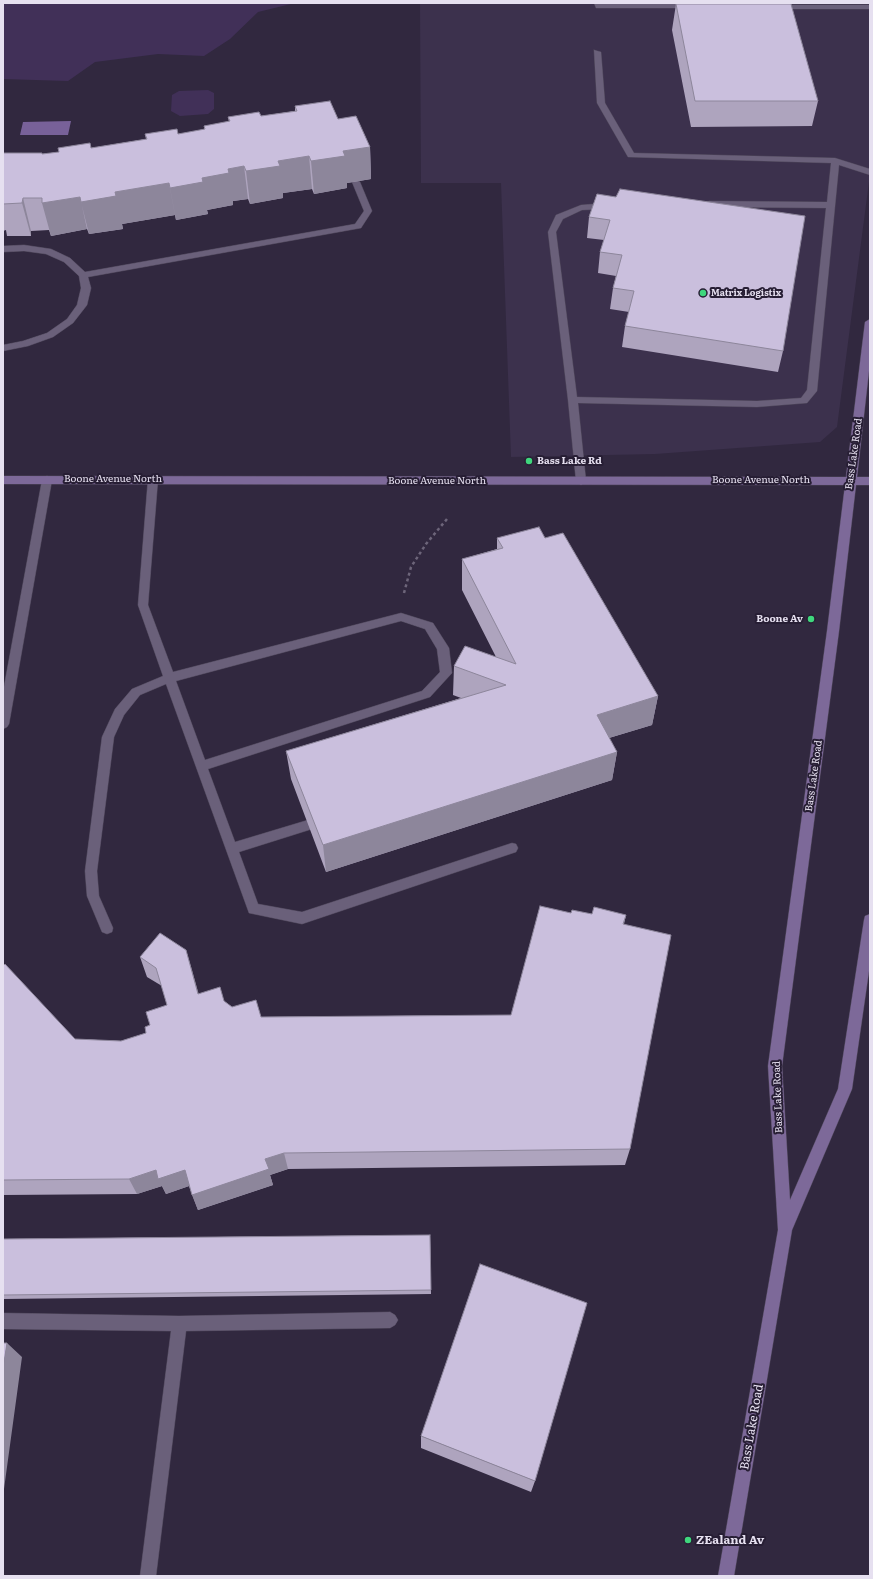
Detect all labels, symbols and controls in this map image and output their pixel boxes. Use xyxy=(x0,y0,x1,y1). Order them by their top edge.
marker: Matrix Logistix xyxy=(698,288,708,298)
place label: Matrix Logistix xyxy=(711,288,781,298)
street label: Bass Lake Road xyxy=(843,417,865,491)
place label: Bass Lake Rd xyxy=(537,455,602,467)
marker: Bass Lake Rd xyxy=(524,456,534,466)
street label: Boone Avenue North xyxy=(64,473,162,485)
street label: Boone Avenue North xyxy=(712,474,810,486)
street label: Boone Avenue North xyxy=(388,475,486,487)
place label: Boone Av xyxy=(756,613,803,625)
marker: Boone Av xyxy=(806,614,816,624)
street label: Bass Lake Road xyxy=(803,739,825,813)
street label: Bass Lake Road xyxy=(771,1061,785,1133)
street label: Bass Lake Road xyxy=(737,1383,767,1471)
place label: ZEaland Av xyxy=(696,1533,764,1547)
marker: ZEaland Av xyxy=(683,1535,693,1545)

